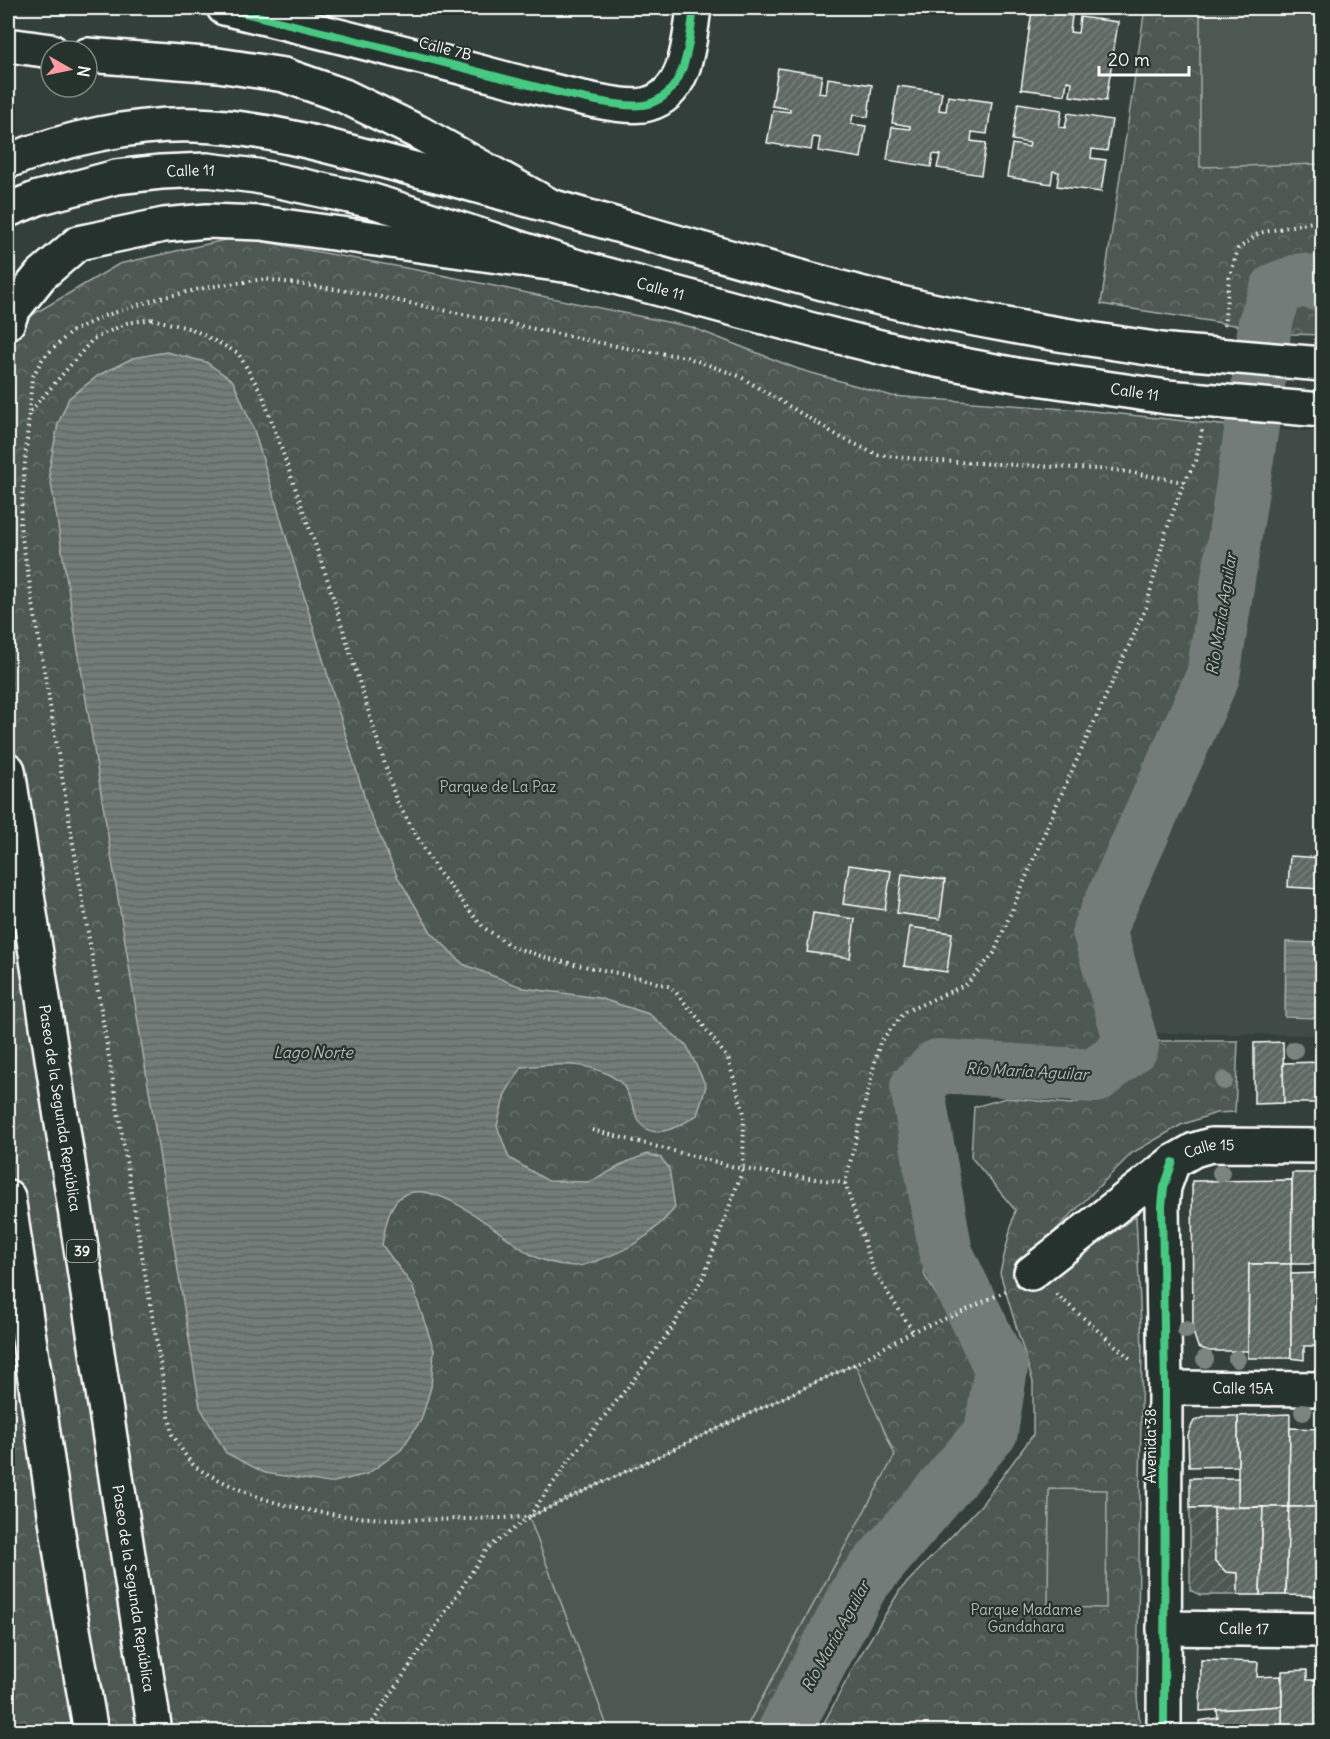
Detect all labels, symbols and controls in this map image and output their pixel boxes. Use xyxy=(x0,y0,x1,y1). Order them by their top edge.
street label: Calle 7B xyxy=(417,33,474,64)
north arrow xyxy=(39,39,99,99)
scale bar xyxy=(1099,39,1189,77)
text: 20 m xyxy=(1108,48,1150,71)
text: N xyxy=(73,64,95,78)
street label: Calle 11 xyxy=(166,160,216,181)
street label: Calle 11 xyxy=(634,273,686,304)
street label: Calle 11 xyxy=(1109,379,1160,405)
water label: Río María Aguilar xyxy=(1202,549,1241,676)
park label: Parque de La Paz xyxy=(440,777,556,796)
street label: Paseo de la Segunda República xyxy=(35,1003,85,1213)
water label: Lago Norte xyxy=(273,1042,354,1062)
water label: Río María Aguilar xyxy=(965,1058,1091,1084)
street label: Calle 15 xyxy=(1180,1135,1235,1163)
road number: 39 xyxy=(67,1240,97,1262)
street label: Calle 15A xyxy=(1212,1378,1274,1398)
street label: Avenida 38 xyxy=(1141,1408,1160,1484)
street label: Paseo de la Segunda República xyxy=(108,1484,159,1694)
water label: Río María Aguilar xyxy=(796,1575,875,1695)
park label: Parque Madame Gandahara xyxy=(970,1600,1082,1636)
street label: Calle 17 xyxy=(1219,1619,1269,1638)

